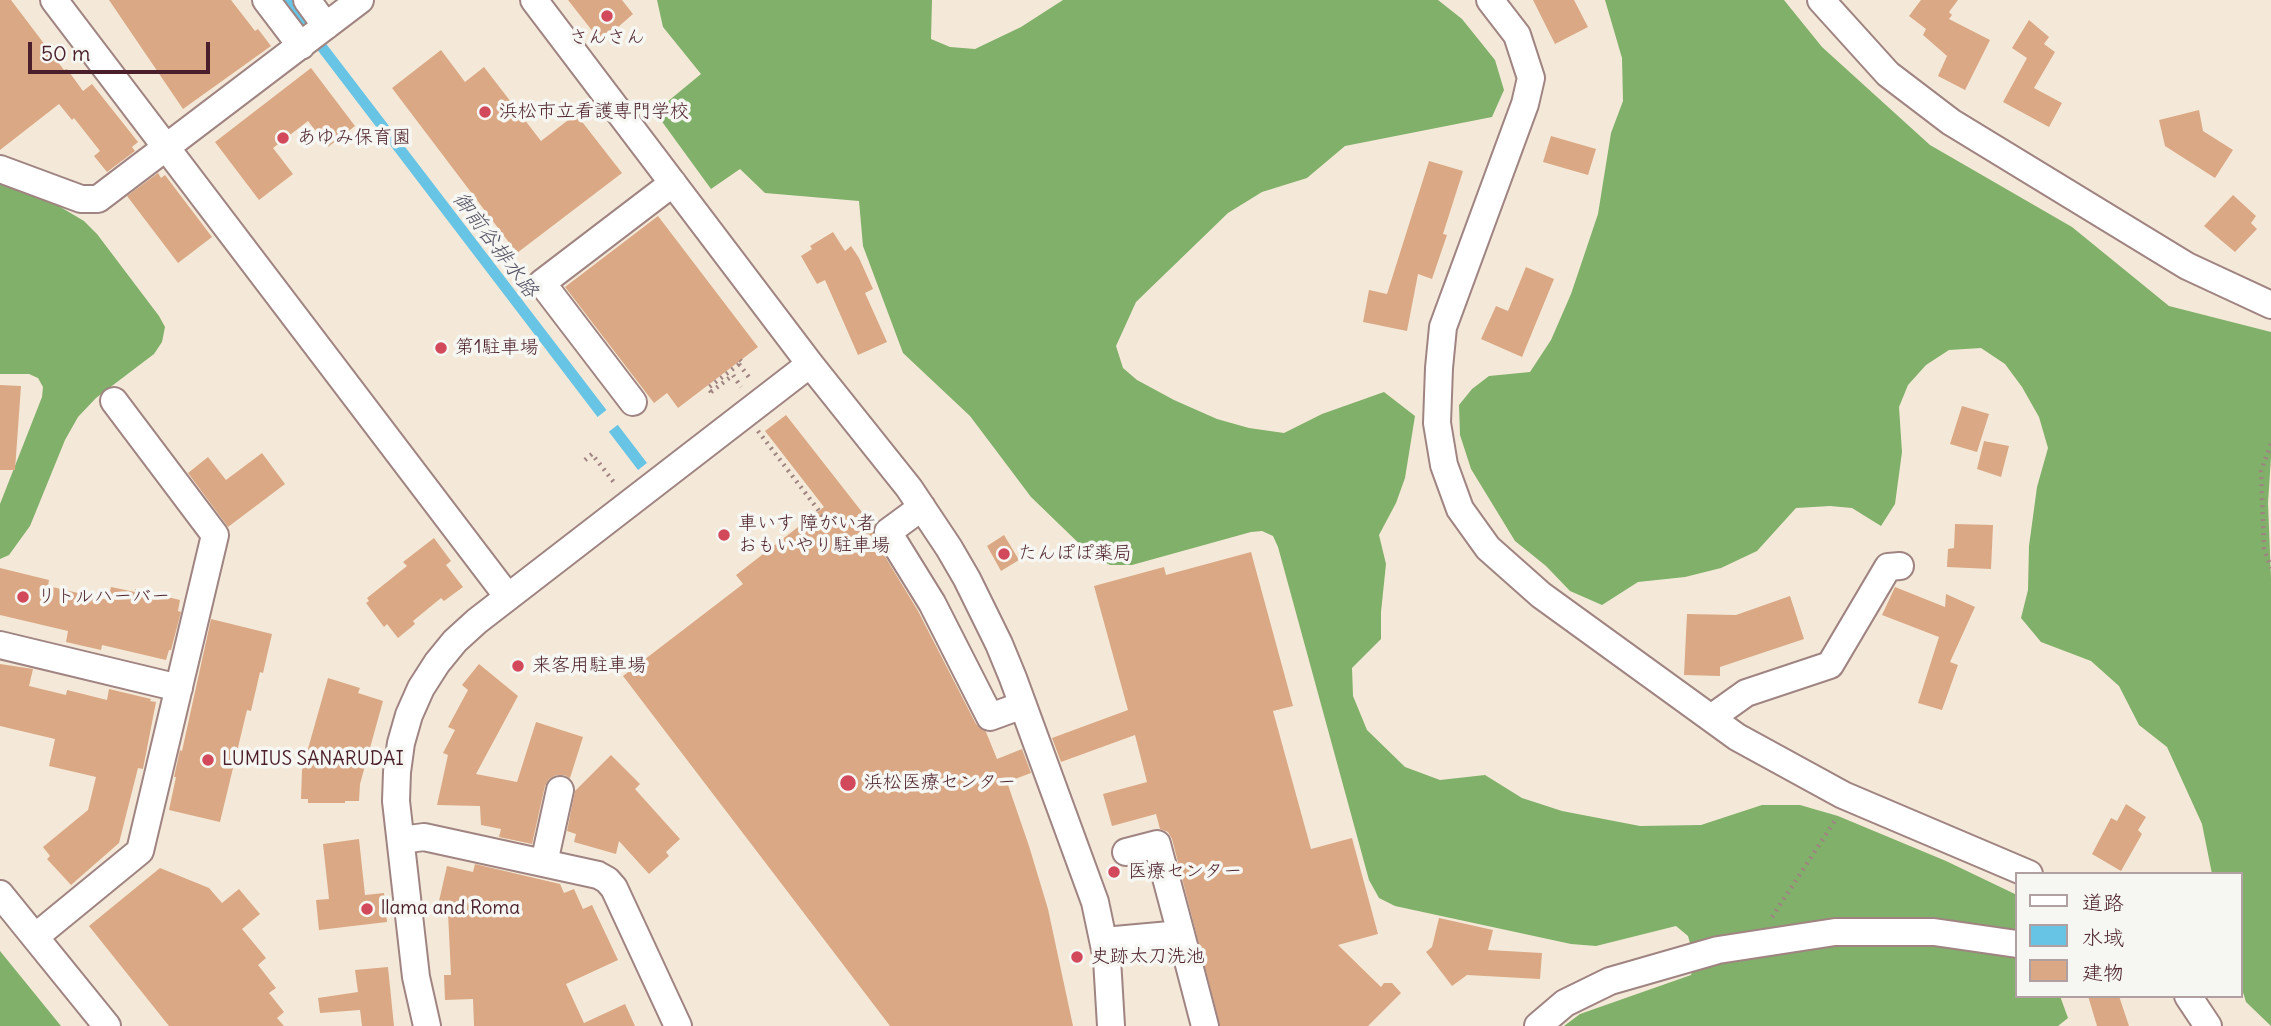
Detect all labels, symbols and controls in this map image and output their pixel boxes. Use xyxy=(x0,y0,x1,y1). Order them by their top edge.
marker: さんさん xyxy=(599,8,615,24)
place label: さんさん xyxy=(569,27,645,49)
scale bar xyxy=(32,28,214,72)
text: 50 m xyxy=(41,40,90,67)
place label: 浜松市立看護専門学校 xyxy=(499,101,689,123)
marker: 浜松市立看護専門学校 xyxy=(477,104,493,120)
place label: あゆみ保育園 xyxy=(297,127,411,149)
marker: あゆみ保育園 xyxy=(275,130,291,146)
water label: 御前谷排水路 xyxy=(447,187,543,303)
place label: 第1駐車場 xyxy=(455,337,539,359)
marker: 第1駐車場 xyxy=(433,340,449,356)
place label: 車いす 障がい者 おもいやり駐車場 xyxy=(738,513,890,557)
marker: 車いす 障がい者 おもいやり駐車場 xyxy=(716,527,732,543)
place label: たんぽぽ薬局 xyxy=(1018,543,1132,565)
marker: たんぽぽ薬局 xyxy=(996,546,1012,562)
place label: リトルハーバー xyxy=(37,586,170,608)
marker: リトルハーバー xyxy=(15,589,31,605)
place label: 来客用駐車場 xyxy=(532,655,646,677)
marker: 来客用駐車場 xyxy=(510,658,526,674)
place label: LUMIUS SANARUDAI xyxy=(222,749,404,771)
marker: LUMIUS SANARUDAI xyxy=(200,752,216,768)
place label: 浜松医療センター xyxy=(864,772,1016,794)
marker: 浜松医療センター xyxy=(838,773,858,793)
place label: 医療センター xyxy=(1128,861,1242,883)
marker: 医療センター xyxy=(1106,864,1122,880)
legend xyxy=(2016,872,2243,998)
text: 道路 xyxy=(2082,889,2124,916)
place label: llama and Roma xyxy=(381,898,520,920)
marker: llama and Roma xyxy=(359,901,375,917)
text: 水域 xyxy=(2082,924,2124,951)
place label: 史跡太刀洗池 xyxy=(1091,946,1205,968)
marker: 史跡太刀洗池 xyxy=(1069,949,1085,965)
text: 建物 xyxy=(2082,959,2124,986)

